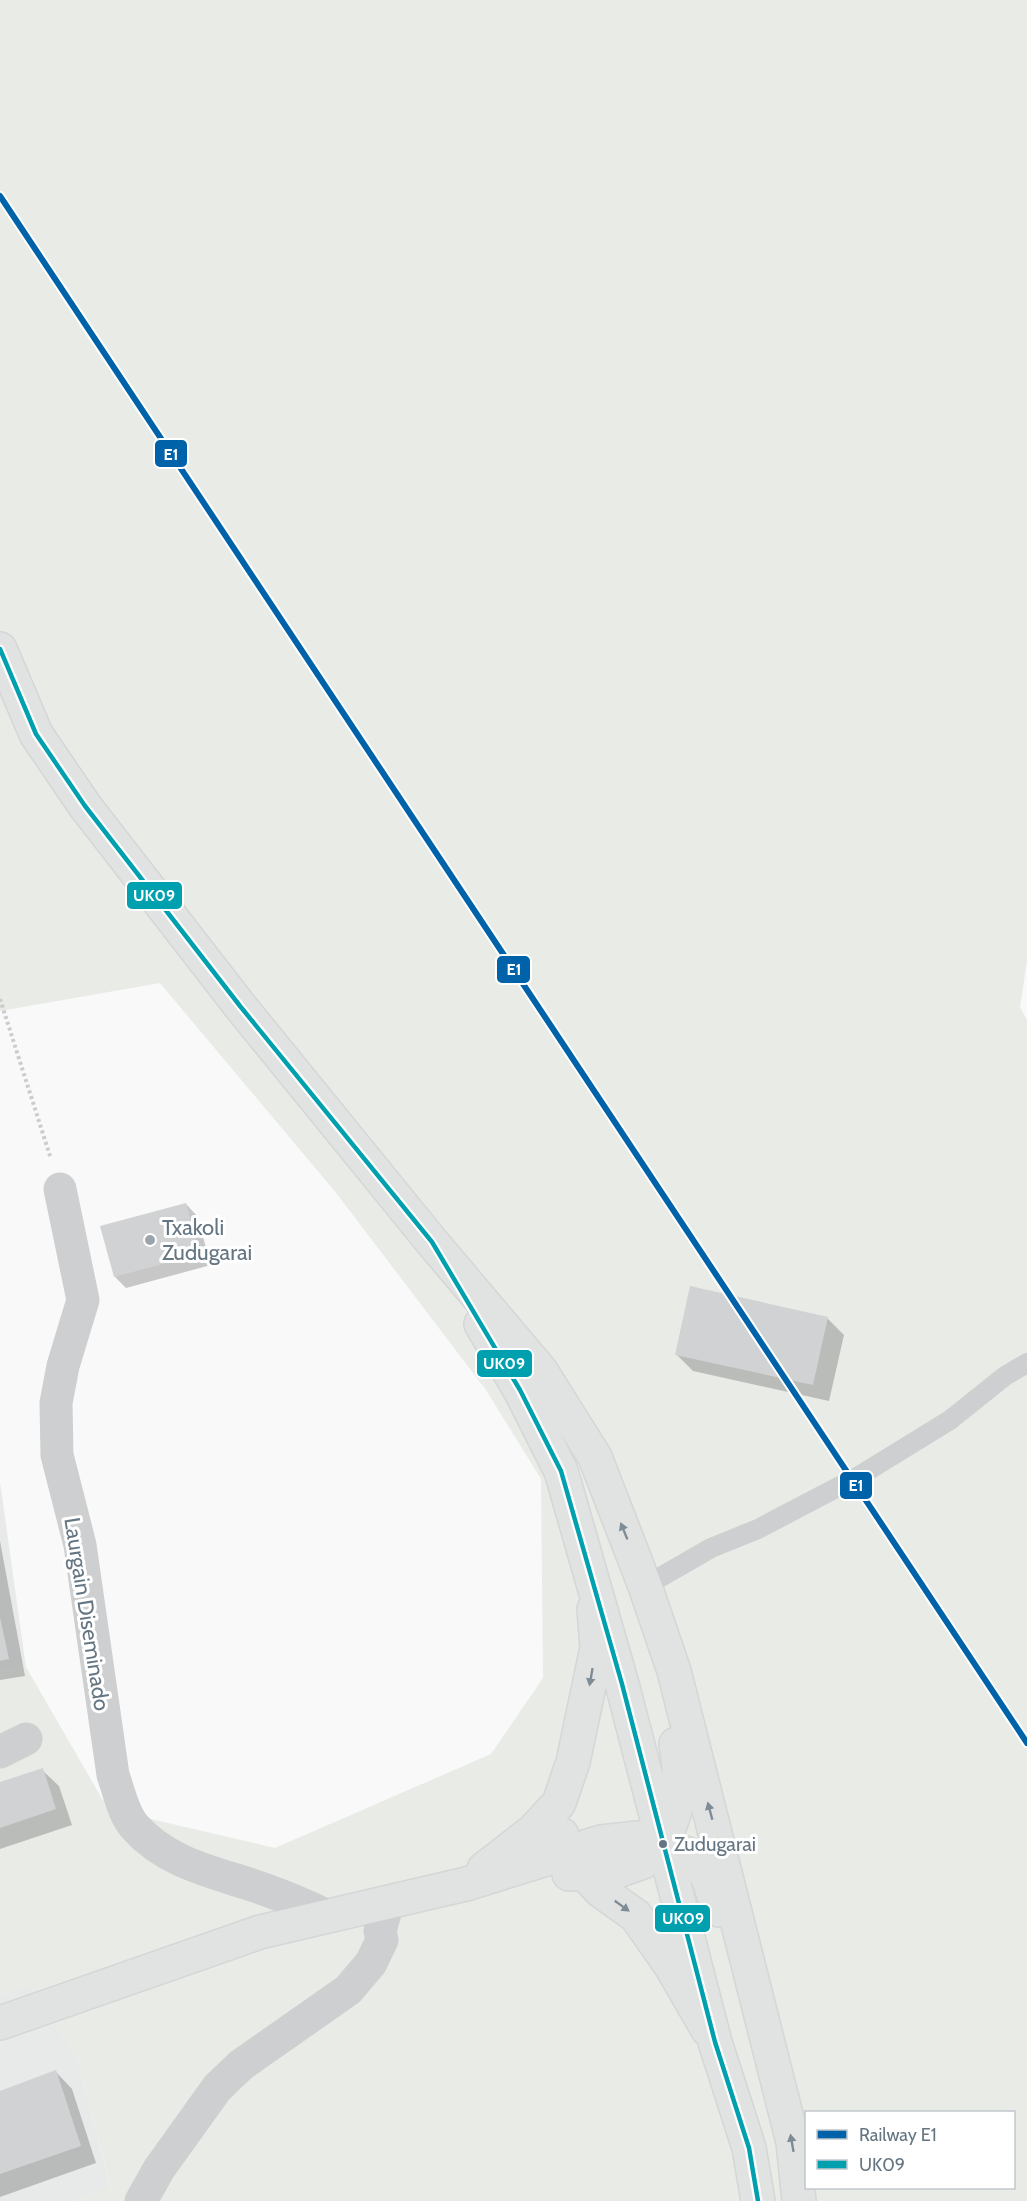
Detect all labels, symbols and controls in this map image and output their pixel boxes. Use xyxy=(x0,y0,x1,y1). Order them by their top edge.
line badge: E1 xyxy=(154,439,188,468)
text: E1 xyxy=(164,445,179,464)
line badge: UK09 xyxy=(126,881,183,910)
text: UK09 xyxy=(133,886,175,905)
line badge: E1 xyxy=(496,955,531,984)
text: E1 xyxy=(507,960,522,979)
place label: Txakoli Zudugarai xyxy=(162,1214,252,1266)
marker: Txakoli Zudugarai xyxy=(143,1233,157,1247)
line badge: UK09 xyxy=(476,1349,533,1378)
text: UK09 xyxy=(483,1354,525,1373)
line badge: E1 xyxy=(839,1471,873,1500)
text: E1 xyxy=(849,1476,864,1495)
street label: Laurgain Diseminado xyxy=(58,1515,116,1713)
one-way arrow xyxy=(619,1522,628,1540)
one-way arrow xyxy=(587,1668,596,1687)
one-way arrow xyxy=(705,1802,715,1820)
place label: Zudugarai xyxy=(674,1832,756,1856)
marker: Zudugarai xyxy=(657,1838,669,1850)
one-way arrow xyxy=(613,1900,629,1912)
line badge: UK09 xyxy=(654,1904,711,1933)
text: UK09 xyxy=(662,1909,704,1928)
legend xyxy=(805,2111,1015,2189)
text: Railway E1 xyxy=(859,2124,937,2146)
one-way arrow xyxy=(787,2133,796,2152)
text: UK09 xyxy=(859,2154,905,2176)

